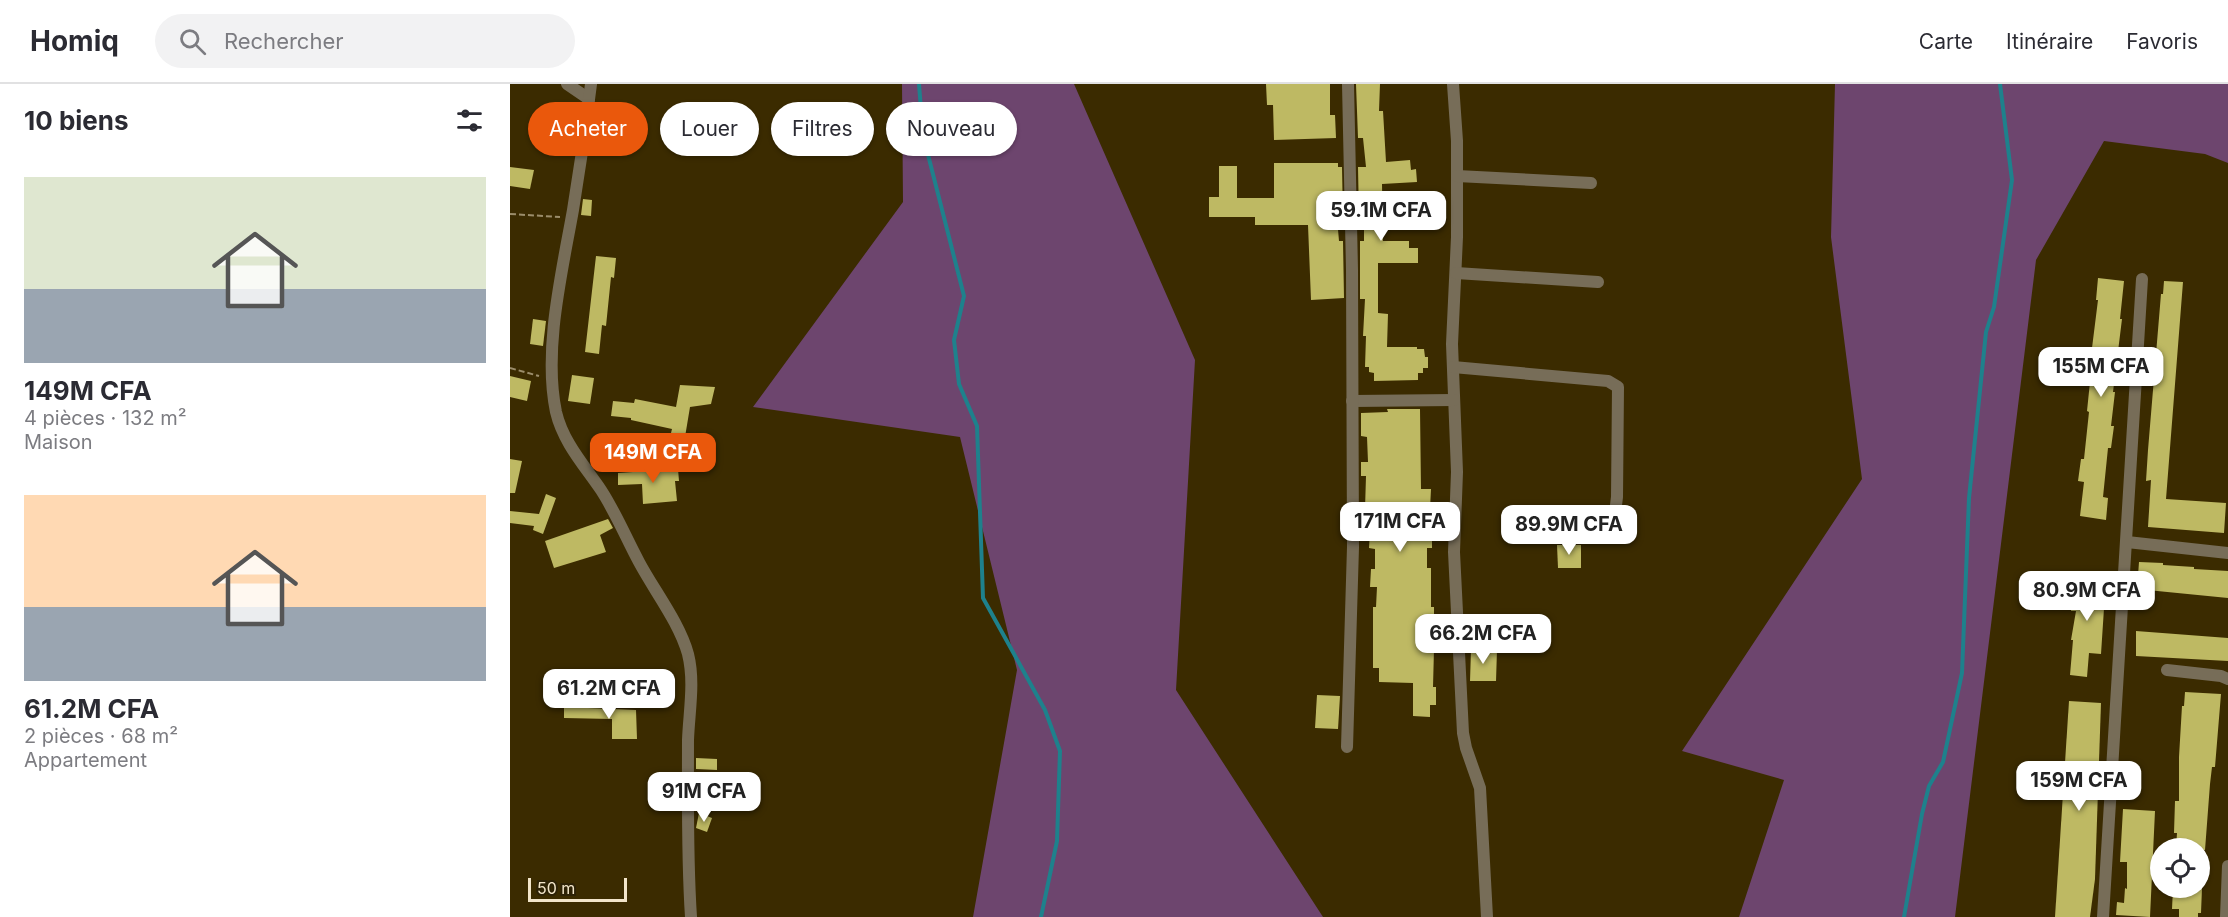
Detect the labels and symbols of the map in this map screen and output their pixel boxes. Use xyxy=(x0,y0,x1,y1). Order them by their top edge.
pin: 59.1M CFA xyxy=(1312,191,1450,242)
pin: 155M CFA xyxy=(2039,347,2163,398)
pin: 149M CFA xyxy=(591,433,715,484)
pin: 171M CFA xyxy=(1338,502,1462,553)
pin: 89.9M CFA xyxy=(1500,505,1638,556)
pin: 80.9M CFA xyxy=(2018,571,2156,622)
pin: 66.2M CFA xyxy=(1414,614,1552,665)
pin: 61.2M CFA xyxy=(540,669,678,720)
pin: 159M CFA xyxy=(2017,761,2141,812)
pin: 91M CFA xyxy=(649,772,759,823)
scale bar xyxy=(528,875,627,902)

